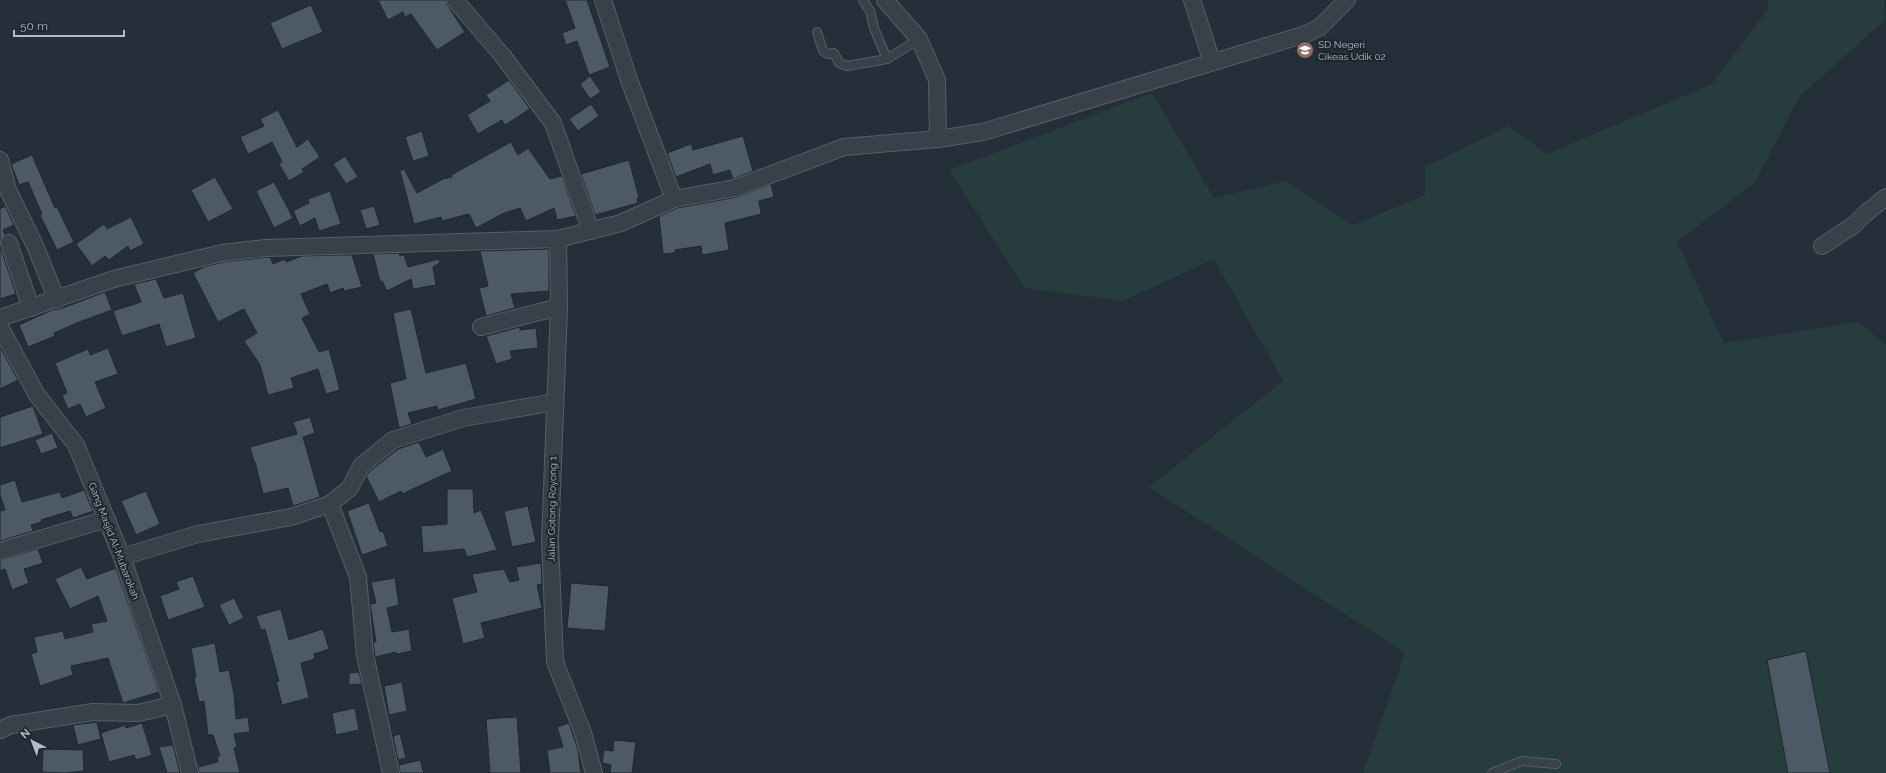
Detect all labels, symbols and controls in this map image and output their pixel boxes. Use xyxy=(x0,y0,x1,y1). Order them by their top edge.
scale bar xyxy=(14,12,124,38)
text: 50 m xyxy=(20,19,48,33)
place label: SD Negeri Cikeas Udik 02 xyxy=(1318,39,1386,62)
school or university icon: SD Negeri Cikeas Udik 02 xyxy=(1295,40,1315,60)
street label: Jalan Gotong Royong 1 xyxy=(546,455,558,562)
street label: Gang Masjid Al-Mubarokah xyxy=(87,481,142,601)
north arrow xyxy=(12,721,52,761)
text: N xyxy=(18,726,33,742)

